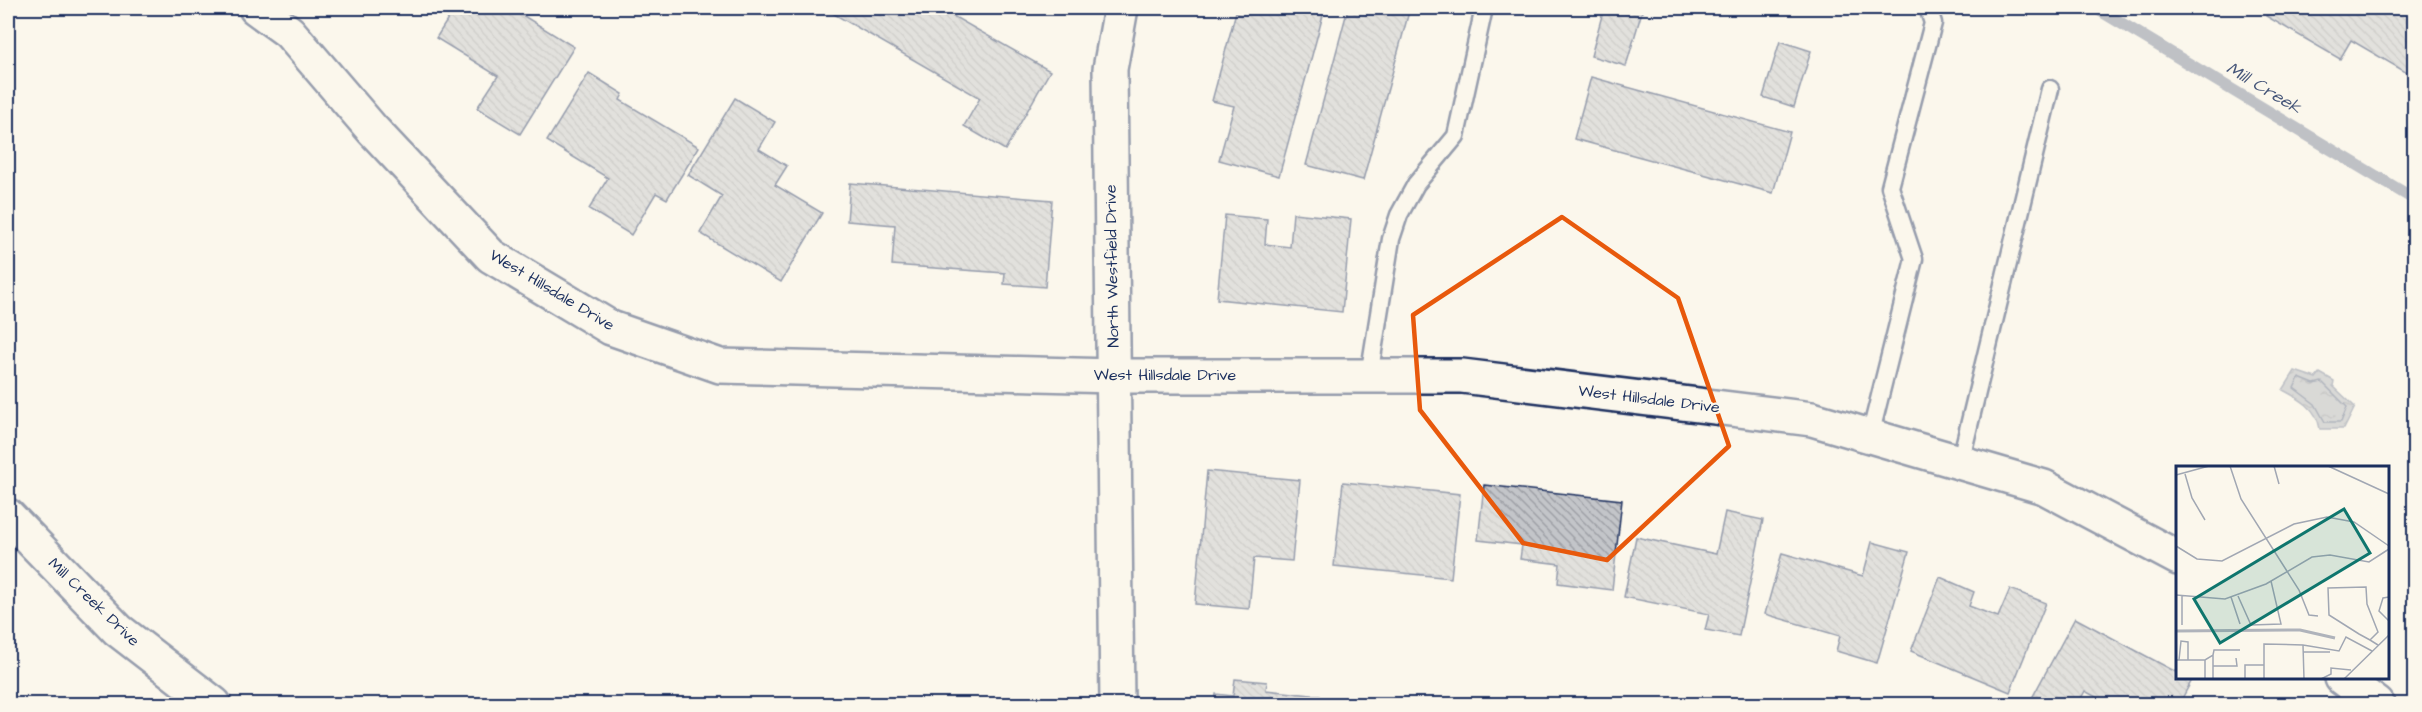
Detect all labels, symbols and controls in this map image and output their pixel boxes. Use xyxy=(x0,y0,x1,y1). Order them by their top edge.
water label: Mill Creek xyxy=(2222,56,2307,121)
street label: North Westfield Drive xyxy=(1100,184,1124,348)
street label: West Hillsdale Drive xyxy=(485,244,619,336)
street label: West Hillsdale Drive xyxy=(1094,364,1236,386)
street label: West Hillsdale Drive xyxy=(1577,379,1721,419)
inset map xyxy=(2176,466,2389,679)
street label: Mill Creek Drive xyxy=(43,553,145,652)

